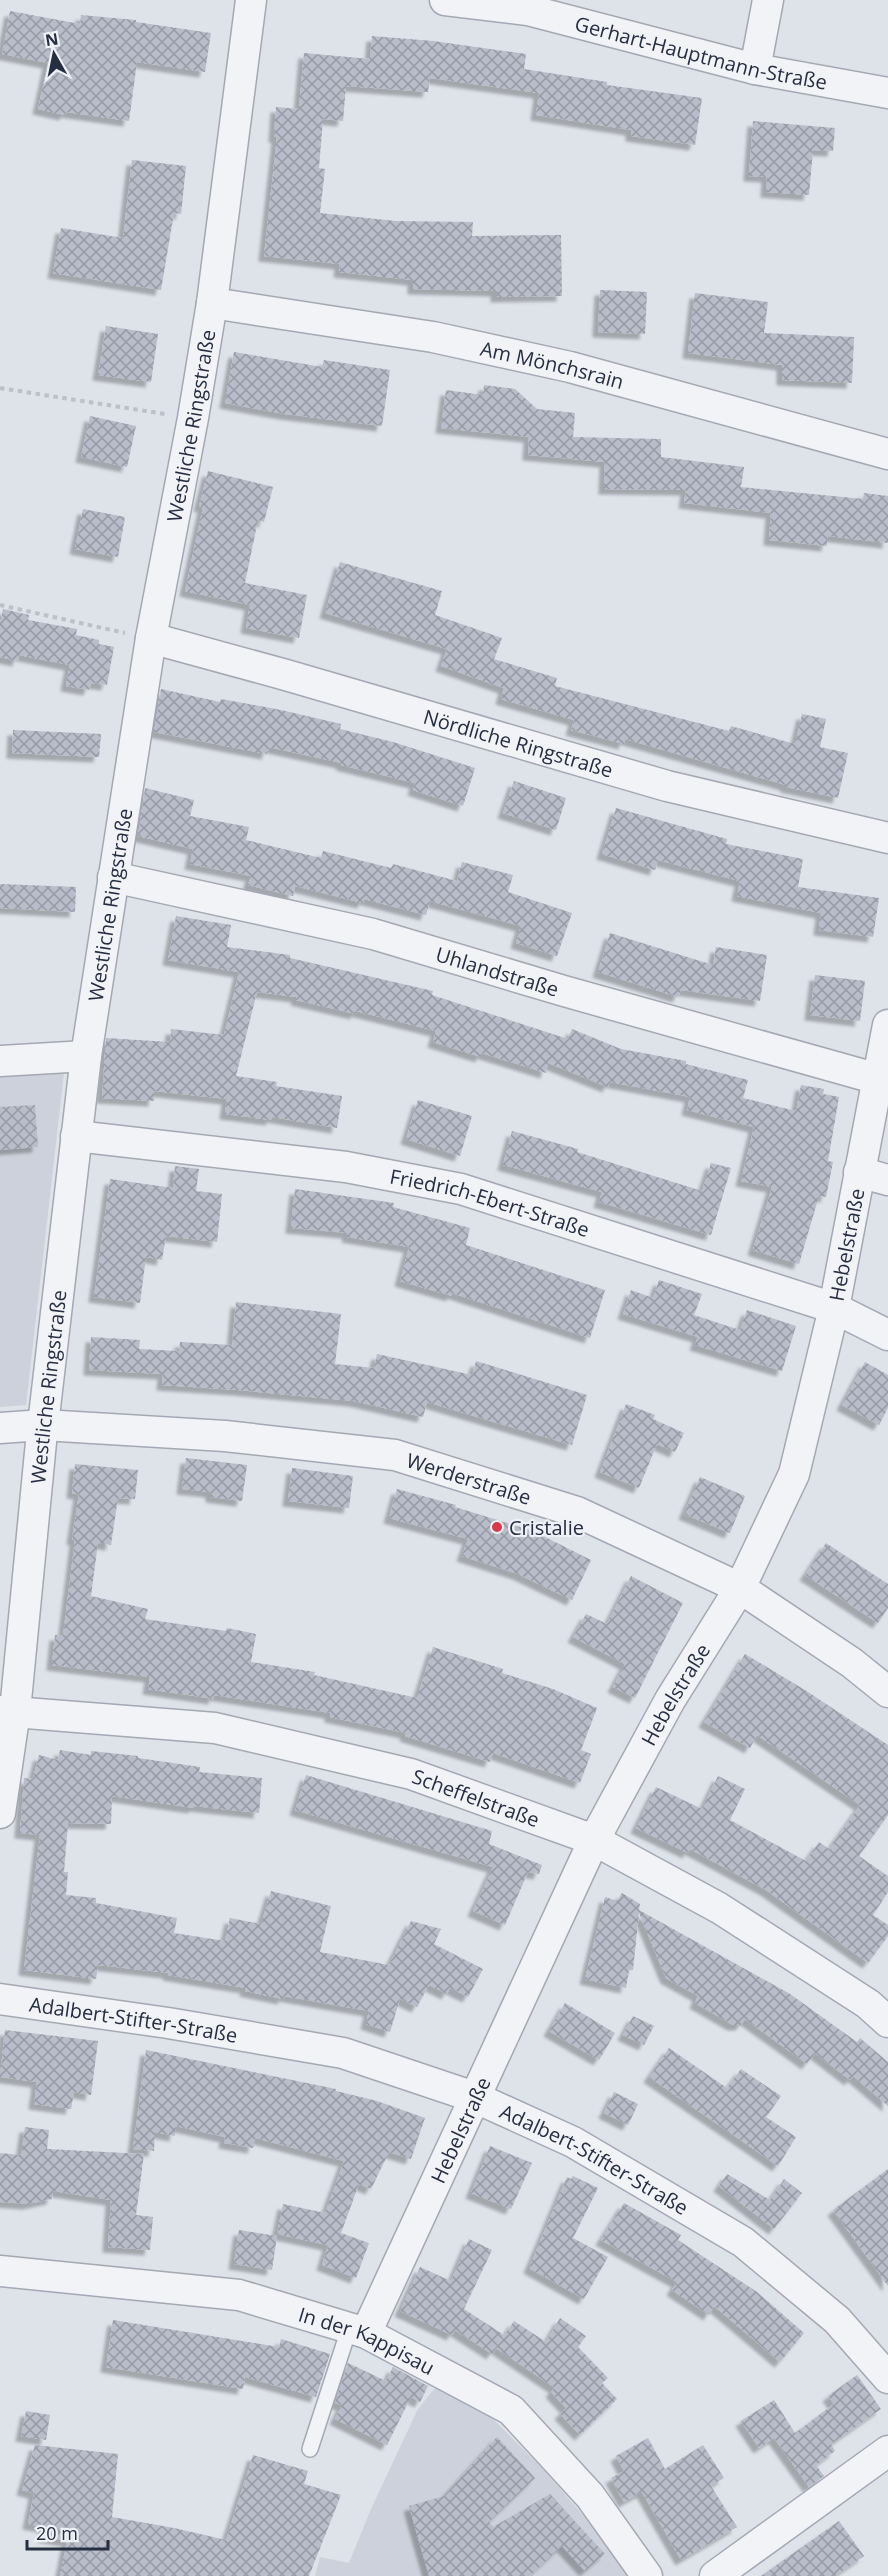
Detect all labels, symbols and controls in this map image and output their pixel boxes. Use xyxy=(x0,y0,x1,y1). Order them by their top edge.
street label: Gerhart-Hauptmann-Straße xyxy=(572,9,829,95)
north arrow xyxy=(24,24,84,84)
text: N xyxy=(44,27,60,51)
street label: Westliche Ringstraße xyxy=(160,327,221,524)
street label: Am Mönchsrain xyxy=(478,334,627,395)
street label: Nördliche Ringstraße xyxy=(420,702,616,783)
street label: Westliche Ringstraße xyxy=(81,806,138,1003)
street label: Uhlandstraße xyxy=(433,940,562,1002)
street label: Friedrich-Ebert-Straße xyxy=(388,1162,593,1243)
street label: Hebelstraße xyxy=(822,1186,870,1303)
street label: Westliche Ringstraße xyxy=(24,1288,72,1485)
street label: Werderstraße xyxy=(403,1446,535,1510)
place label: Cristalie xyxy=(509,1514,584,1541)
marker: Cristalie xyxy=(490,1520,504,1534)
street label: Hebelstraße xyxy=(634,1638,716,1750)
street label: Scheffelstraße xyxy=(409,1762,543,1833)
street label: Adalbert-Stifter-Straße xyxy=(28,1990,240,2048)
street label: Hebelstraße xyxy=(424,2072,496,2187)
street label: Adalbert-Stifter-Straße xyxy=(496,2097,694,2221)
street label: In der Kappisau xyxy=(295,2300,440,2381)
scale bar xyxy=(27,2513,108,2551)
text: 20 m xyxy=(36,2521,78,2545)

